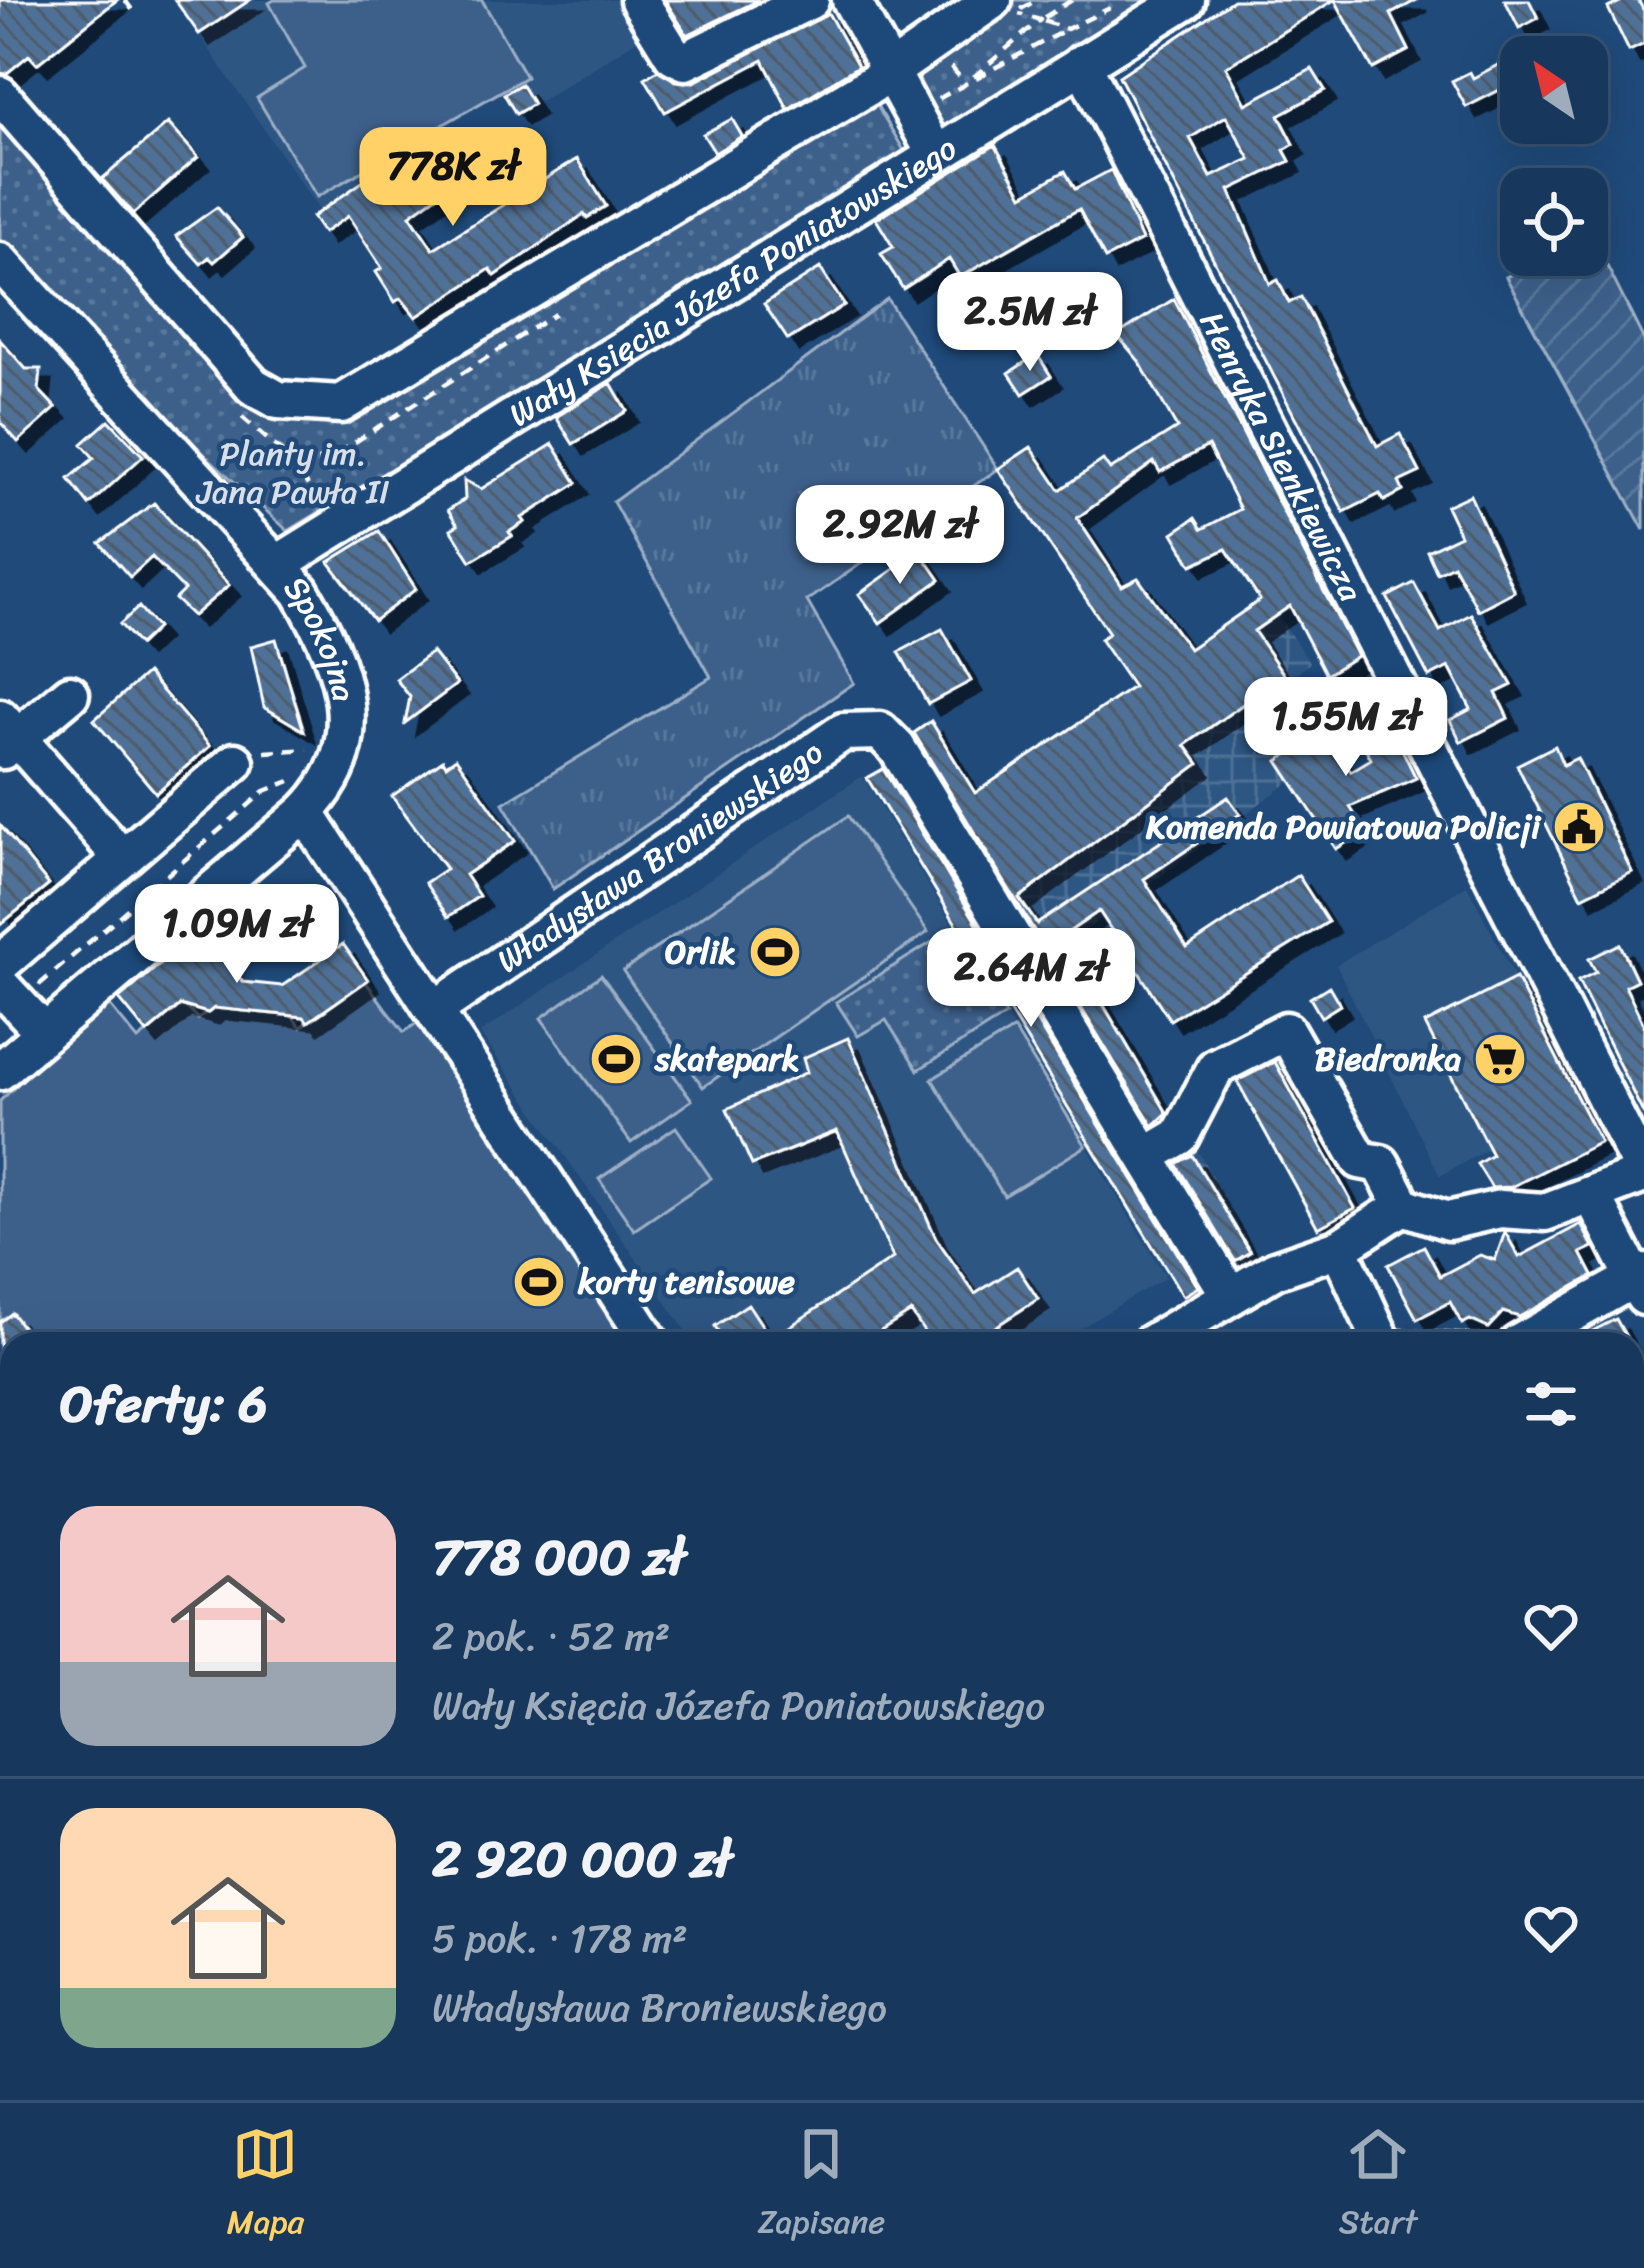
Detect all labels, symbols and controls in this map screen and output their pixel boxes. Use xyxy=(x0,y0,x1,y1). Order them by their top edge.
north arrow xyxy=(1500,36,1608,144)
map controls xyxy=(1500,36,1608,276)
street label: Wały Księcia Józefa Poniatowskiego xyxy=(497,120,968,443)
pin: 778K zł xyxy=(342,127,564,229)
text: 778K zł xyxy=(386,131,520,200)
button: locate xyxy=(1500,168,1608,276)
pin: 2.5M zł xyxy=(919,272,1141,374)
text: 2.5M zł xyxy=(964,276,1096,345)
street label: Henryka Sienkiewicza xyxy=(1183,301,1379,612)
park label: Planty im. Jana Pawła II xyxy=(196,425,389,521)
pin: 2.92M zł xyxy=(776,485,1024,587)
text: 2.92M zł xyxy=(823,489,977,558)
street label: Spokojna xyxy=(269,561,373,707)
pin: 1.55M zł xyxy=(1222,677,1470,779)
text: 1.55M zł xyxy=(1271,681,1421,750)
street label: Władysława Broniewskiego xyxy=(484,724,835,989)
place label: Komenda Powiatowa Policji xyxy=(1145,798,1542,856)
public building icon: Komenda Powiatowa Policji xyxy=(1551,799,1607,855)
pin: 1.09M zł xyxy=(113,884,361,986)
text: 1.09M zł xyxy=(162,888,312,957)
place label: Orlik xyxy=(665,923,736,981)
sports icon: Orlik xyxy=(747,924,803,980)
pin: 2.64M zł xyxy=(907,928,1155,1030)
text: 2.64M zł xyxy=(954,932,1108,1001)
place label: skatepark xyxy=(654,1030,800,1088)
place label: Biedronka xyxy=(1315,1030,1461,1088)
sports icon: skatepark xyxy=(588,1031,644,1087)
supermarket icon: Biedronka xyxy=(1472,1031,1528,1087)
place label: korty tenisowe xyxy=(577,1253,795,1311)
sports icon: korty tenisowe xyxy=(511,1254,567,1310)
text: Oferty: 6 xyxy=(60,1359,267,1449)
icon: filters xyxy=(1518,1371,1584,1437)
text: 778 000 zł xyxy=(432,1512,685,1602)
icon: home xyxy=(156,1554,300,1698)
icon: heart xyxy=(1518,1593,1584,1659)
text: 2 pok. · 52 m² xyxy=(432,1602,670,1671)
text: Wały Księcia Józefa Poniatowskiego xyxy=(432,1671,1045,1740)
text: 2 920 000 zł xyxy=(432,1814,732,1904)
icon: home xyxy=(156,1856,300,2000)
icon: heart xyxy=(1518,1895,1584,1961)
text: 5 pok. · 178 m² xyxy=(432,1904,688,1973)
text: Władysława Broniewskiego xyxy=(432,1973,887,2042)
tab: Mapa xyxy=(227,2121,304,2251)
tab: Zapisane xyxy=(758,2121,885,2251)
tab: Start xyxy=(1339,2121,1417,2251)

